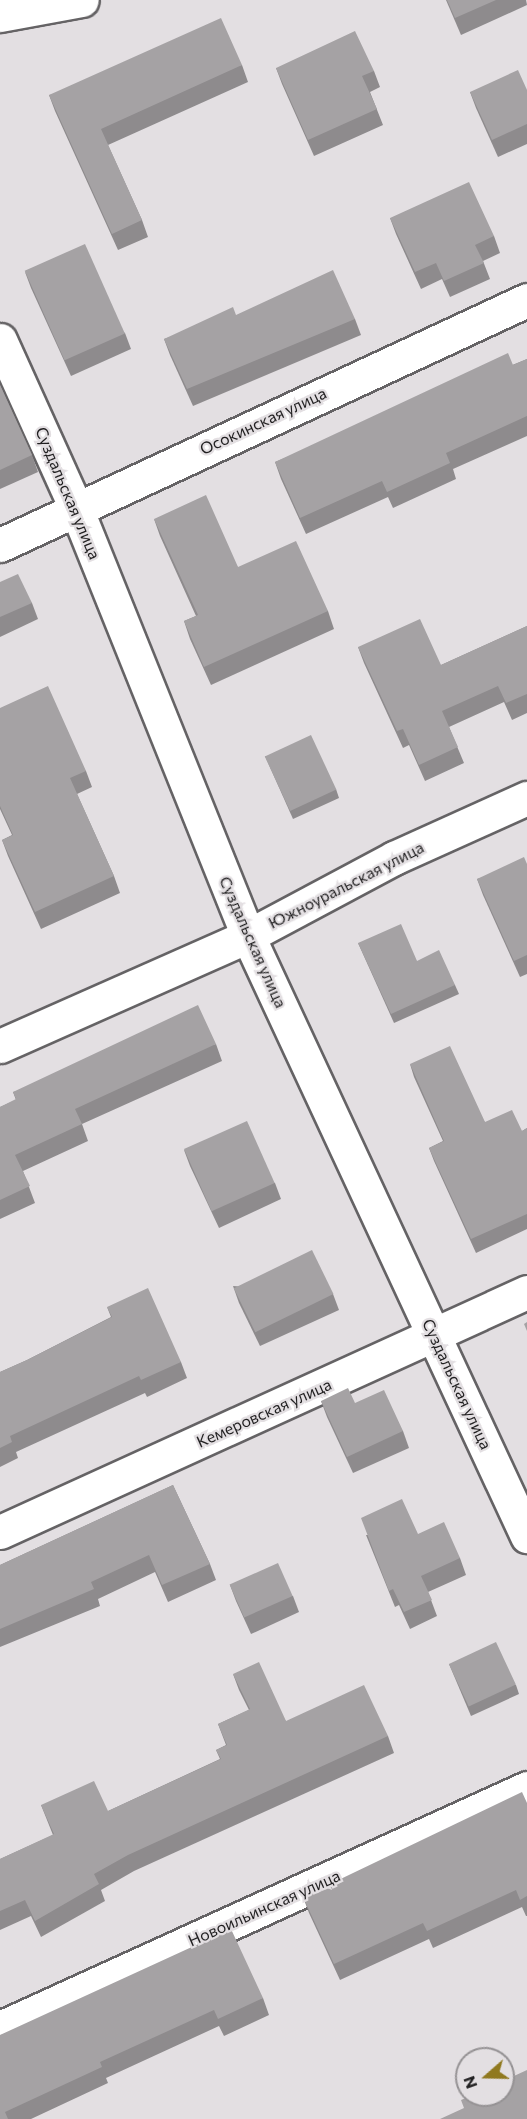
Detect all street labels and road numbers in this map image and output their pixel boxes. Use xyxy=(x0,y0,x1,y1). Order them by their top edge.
street label: Осокинская улица xyxy=(197,383,329,459)
street label: Суздальская улица xyxy=(31,424,105,562)
street label: Южноуральская улица xyxy=(265,837,427,933)
street label: Суздальская улица xyxy=(215,873,291,1011)
street label: Суздальская улица xyxy=(418,1316,496,1452)
street label: Кемеровская улица xyxy=(193,1375,335,1451)
street label: Новоильинская улица xyxy=(185,1866,343,1950)

